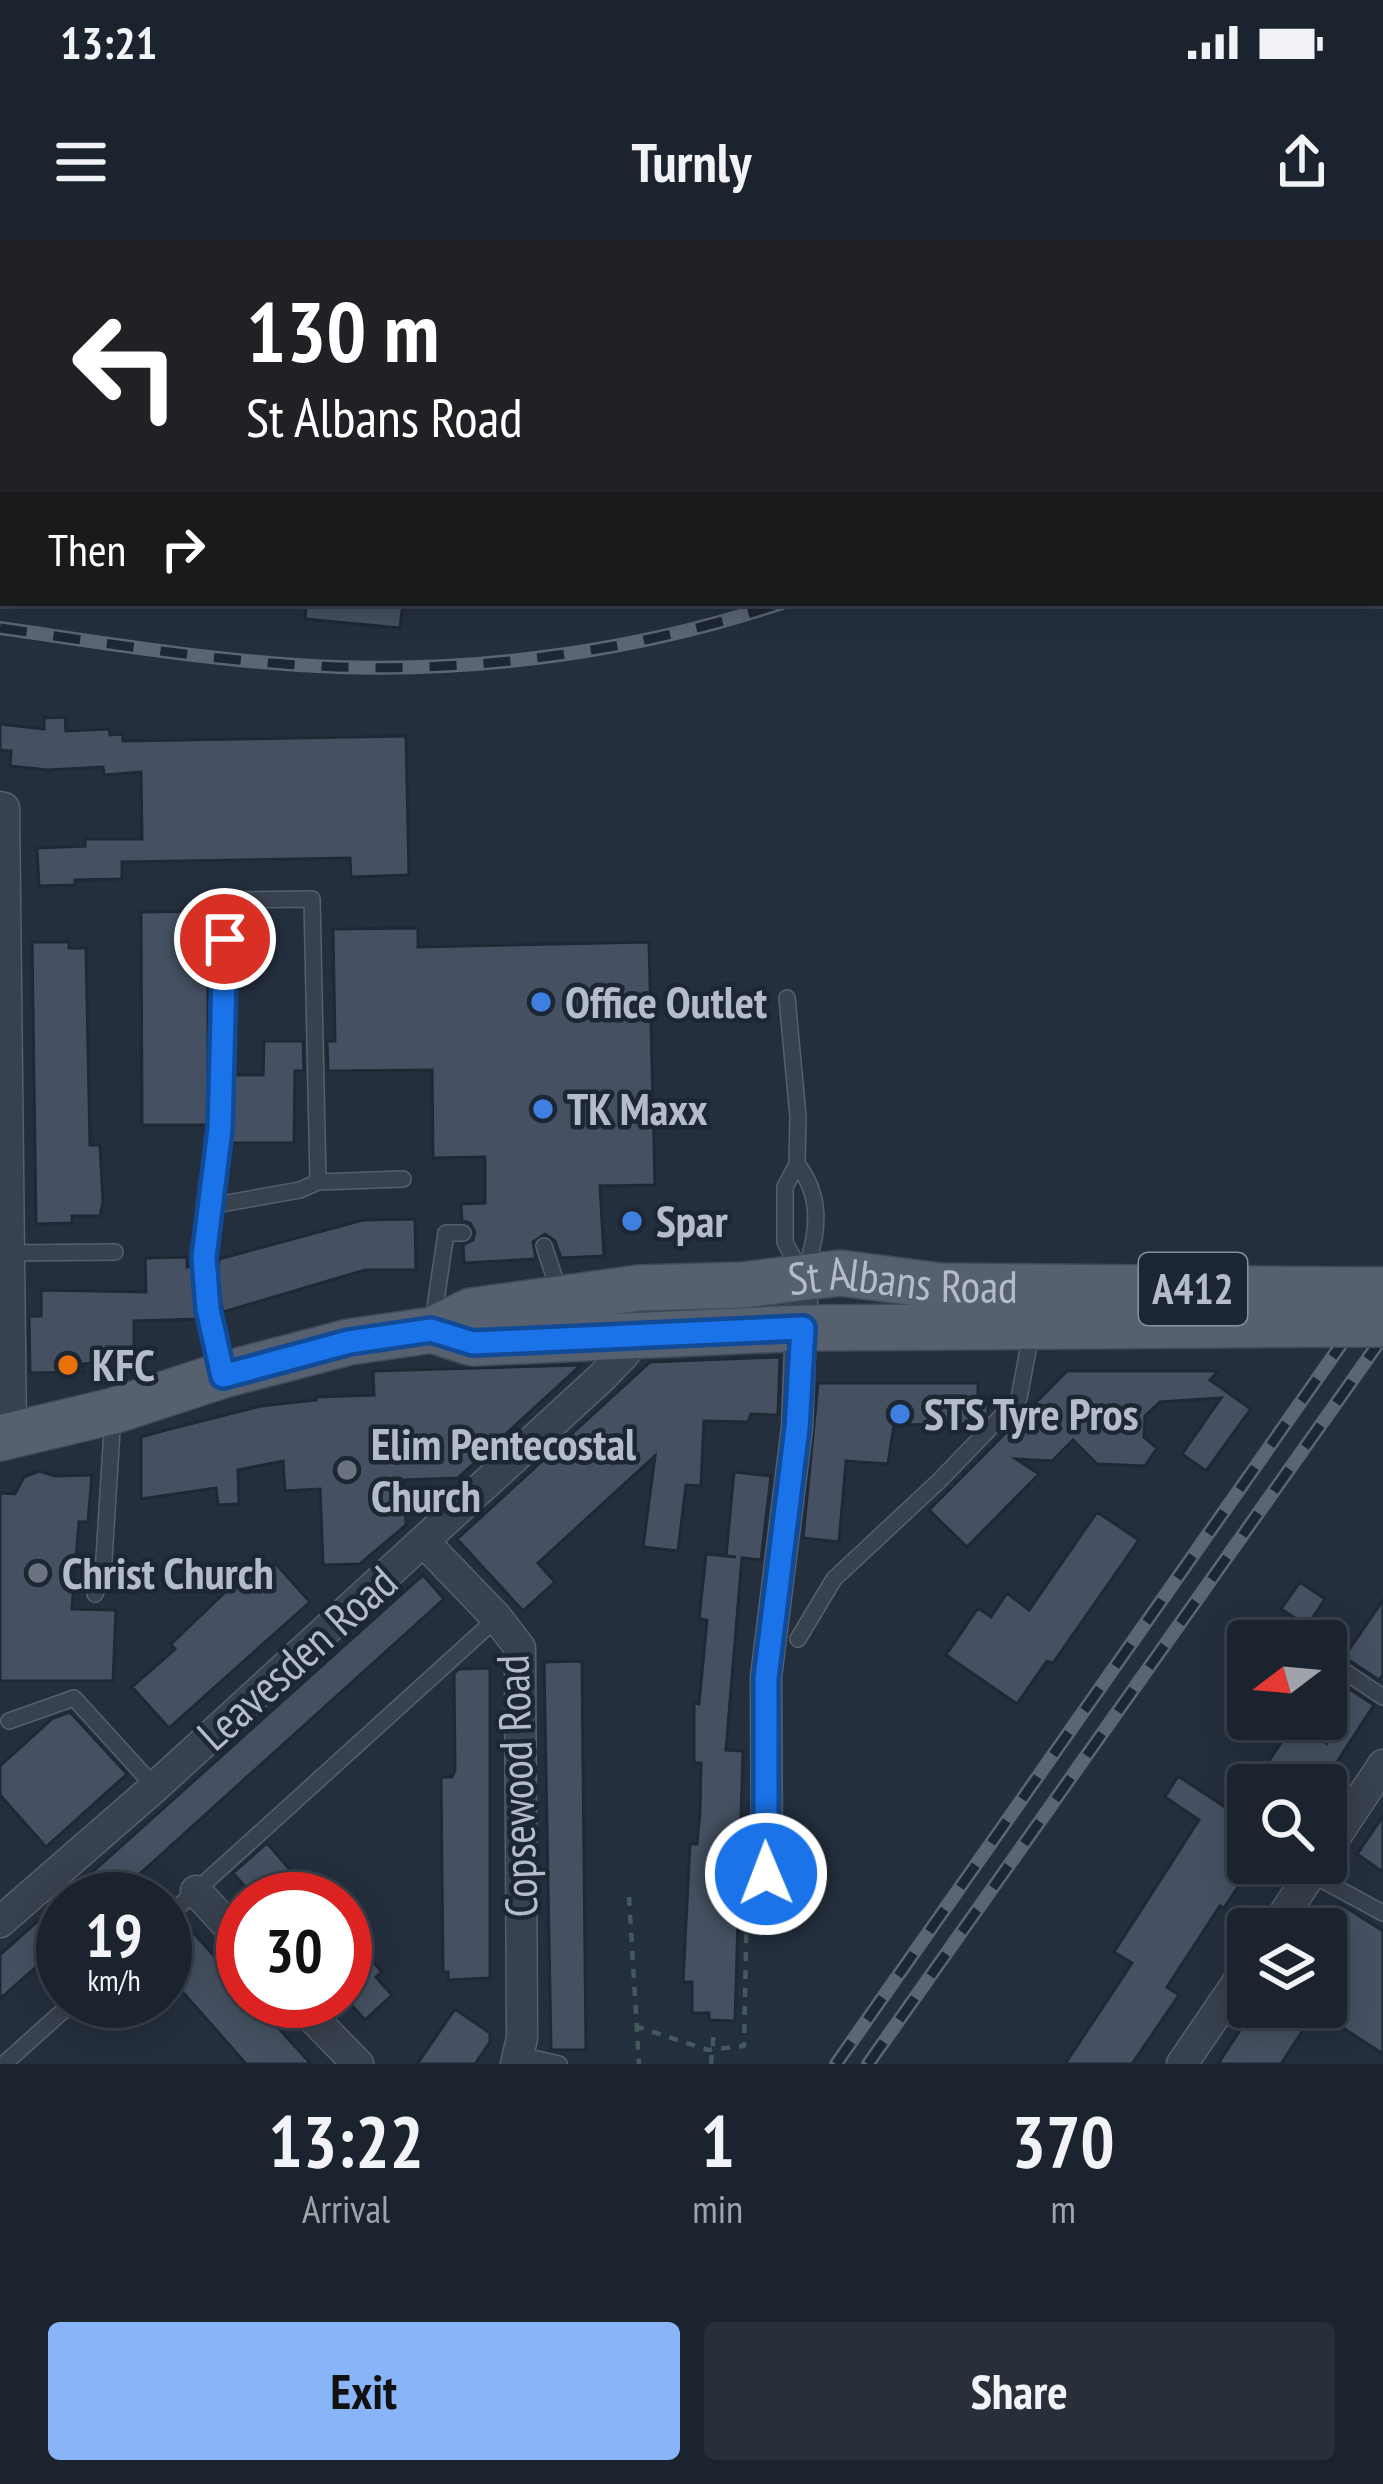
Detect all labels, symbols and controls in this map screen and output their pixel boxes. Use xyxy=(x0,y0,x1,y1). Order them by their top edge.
text: 13:21 xyxy=(60,13,157,71)
text: Turnly xyxy=(632,127,751,197)
icon: menu xyxy=(48,129,114,195)
icon: share xyxy=(1269,129,1335,195)
text: 130 m xyxy=(246,276,439,385)
icon: left xyxy=(48,288,204,444)
text: St Albans Road xyxy=(246,382,523,452)
icon: right xyxy=(150,516,216,582)
text: Then xyxy=(48,520,126,578)
pin xyxy=(174,888,276,990)
icon: arrive xyxy=(192,906,258,972)
place label: Office Outlet xyxy=(565,972,767,1030)
marker: Office Outlet xyxy=(528,989,554,1015)
place label: TK Maxx xyxy=(567,1079,708,1137)
marker: TK Maxx xyxy=(530,1096,556,1122)
place label: Spar xyxy=(656,1191,728,1249)
marker: Spar xyxy=(619,1208,645,1234)
street label: St Albans Road xyxy=(785,1242,1018,1315)
road number: A412 xyxy=(1139,1253,1247,1325)
place label: KFC xyxy=(92,1335,155,1393)
marker: KFC xyxy=(55,1352,81,1378)
place label: STS Tyre Pros xyxy=(924,1384,1138,1442)
marker: STS Tyre Pros xyxy=(887,1401,913,1427)
place label: Elim Pentecostal Church xyxy=(371,1414,637,1524)
marker: Elim Pentecostal Church xyxy=(334,1457,360,1483)
place label: Christ Church xyxy=(62,1543,274,1601)
street label: Leavesden Road xyxy=(185,1553,408,1762)
marker: Christ Church xyxy=(25,1560,51,1586)
north arrow xyxy=(1227,1620,1347,1740)
map controls xyxy=(1227,1620,1347,2028)
street label: Copsewood Road xyxy=(482,1654,550,1918)
button: search xyxy=(1227,1764,1347,1884)
position arrow xyxy=(703,1811,829,1937)
speed limit sign: 30 xyxy=(216,1872,372,2028)
text: 19 xyxy=(85,1896,143,1974)
button: layers xyxy=(1227,1908,1347,2028)
text: km/h xyxy=(87,1960,141,1999)
text: 13:22 xyxy=(268,2094,424,2187)
text: 1 xyxy=(701,2094,735,2187)
text: 370 xyxy=(1011,2094,1115,2187)
text: Arrival xyxy=(302,2183,390,2234)
text: min xyxy=(692,2183,743,2234)
text: m xyxy=(1050,2183,1076,2234)
button: Exit xyxy=(48,2322,680,2460)
button: Share xyxy=(704,2322,1335,2460)

